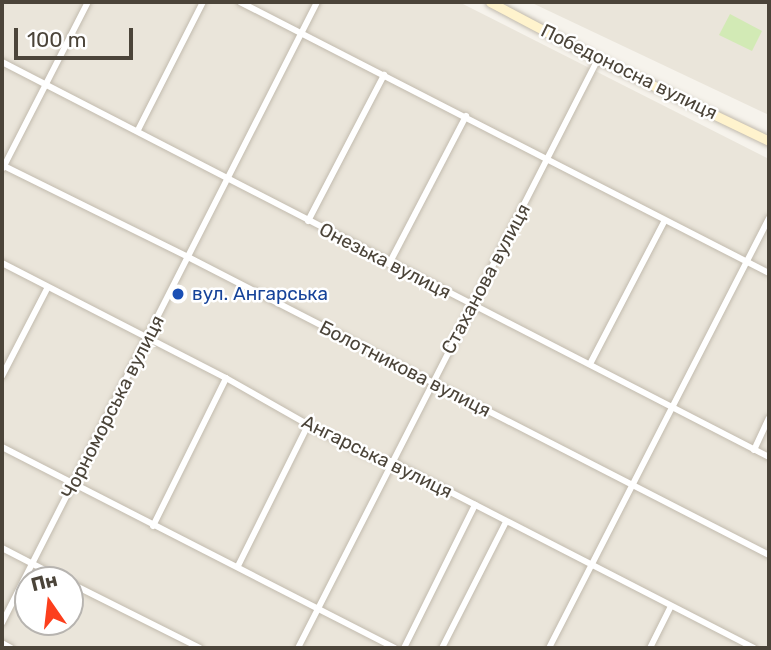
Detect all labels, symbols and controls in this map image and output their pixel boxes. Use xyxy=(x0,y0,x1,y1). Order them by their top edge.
scale bar xyxy=(18,14,136,58)
street label: Победоносна вулиця xyxy=(537,19,721,125)
text: 100 m xyxy=(27,27,86,52)
street label: Стаханова вулиця xyxy=(437,200,535,358)
street label: Онезька вулиця xyxy=(315,218,455,304)
place label: вул. Ангарська xyxy=(192,283,328,305)
marker: вул. Ангарська xyxy=(170,286,186,302)
street label: Чорноморська вулиця xyxy=(57,311,169,503)
street label: Болотникова вулиця xyxy=(315,316,495,422)
street label: Ангарська вулиця xyxy=(298,411,456,503)
north arrow xyxy=(14,566,84,636)
text: Пн xyxy=(29,568,60,596)

